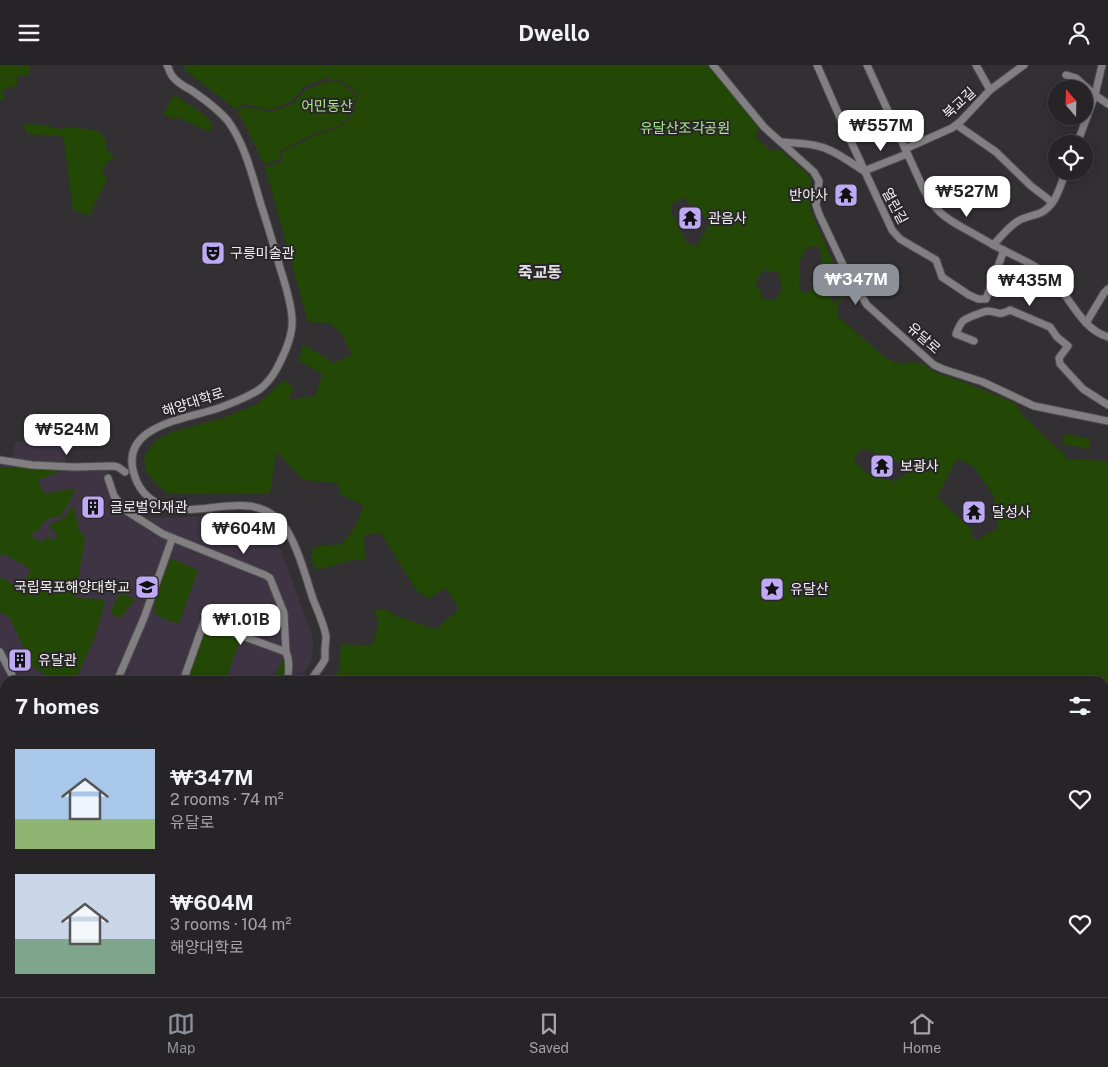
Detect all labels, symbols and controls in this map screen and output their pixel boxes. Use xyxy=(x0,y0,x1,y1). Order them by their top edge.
icon: menu xyxy=(15,19,43,47)
icon: person xyxy=(1065,19,1093,47)
text: Dwello xyxy=(518,20,590,46)
north arrow xyxy=(1048,80,1092,125)
map controls xyxy=(1048,80,1093,180)
street label: 북교길 xyxy=(939,84,979,122)
park label: 어민동산 xyxy=(301,98,353,114)
pin: ₩557M xyxy=(846,109,916,152)
text: ₩557M xyxy=(849,116,913,135)
park label: 유달산조각공원 xyxy=(640,120,730,136)
button: locate xyxy=(1048,135,1093,180)
pin: ₩527M xyxy=(932,175,1002,218)
temple icon: 반야사 xyxy=(833,182,859,208)
text: ₩527M xyxy=(935,182,999,201)
street label: 열린길 xyxy=(879,185,911,227)
place label: 반야사 xyxy=(789,187,828,203)
temple icon: 관음사 xyxy=(677,205,703,231)
place label: 관음사 xyxy=(708,210,747,226)
theatre icon: 구릉미술관 xyxy=(200,240,226,266)
place label: 구릉미술관 xyxy=(230,245,295,261)
district label: 죽교동 xyxy=(518,263,562,282)
pin: ₩347M xyxy=(821,263,891,306)
pin: ₩435M xyxy=(995,265,1065,307)
text: ₩347M xyxy=(824,270,888,289)
text: ₩435M xyxy=(998,271,1062,290)
street label: 유달로 xyxy=(904,319,944,357)
street label: 해양대학로 xyxy=(160,384,226,420)
pin: ₩524M xyxy=(32,413,102,456)
text: ₩524M xyxy=(35,420,99,439)
temple icon: 보광사 xyxy=(869,453,895,479)
place label: 보광사 xyxy=(900,458,939,474)
building icon: 글로벌인재관 xyxy=(80,494,106,520)
place label: 글로벌인재관 xyxy=(110,499,187,515)
temple icon: 달성사 xyxy=(961,499,987,525)
place label: 달성사 xyxy=(992,504,1031,520)
pin: ₩604M xyxy=(209,513,279,555)
text: ₩604M xyxy=(212,519,276,538)
school or university icon: 국립목포해양대학교 xyxy=(134,574,160,600)
place icon: 유달산 xyxy=(759,576,785,602)
place label: 국립목포해양대학교 xyxy=(14,579,130,595)
place label: 유달산 xyxy=(790,581,829,597)
pin: ₩1.01B xyxy=(200,603,282,646)
text: ₩1.01B xyxy=(212,610,270,629)
building icon: 유달관 xyxy=(7,647,33,673)
place label: 유달관 xyxy=(38,652,77,668)
icon: filters xyxy=(1066,692,1094,720)
text: 7 homes xyxy=(15,694,99,719)
text: ₩347M xyxy=(170,765,254,790)
icon: home xyxy=(55,769,115,829)
icon: heart xyxy=(1066,785,1094,813)
text: 2 rooms · 74 m² xyxy=(170,790,284,809)
text: 유달로 xyxy=(170,813,214,832)
text: ₩604M xyxy=(170,890,254,915)
icon: home xyxy=(55,894,115,954)
icon: heart xyxy=(1066,910,1094,938)
text: 3 rooms · 104 m² xyxy=(170,915,291,934)
text: 해양대학로 xyxy=(170,938,244,957)
tab: Map xyxy=(167,1010,195,1056)
tab: Saved xyxy=(529,1010,569,1056)
tab: Home xyxy=(903,1010,941,1056)

